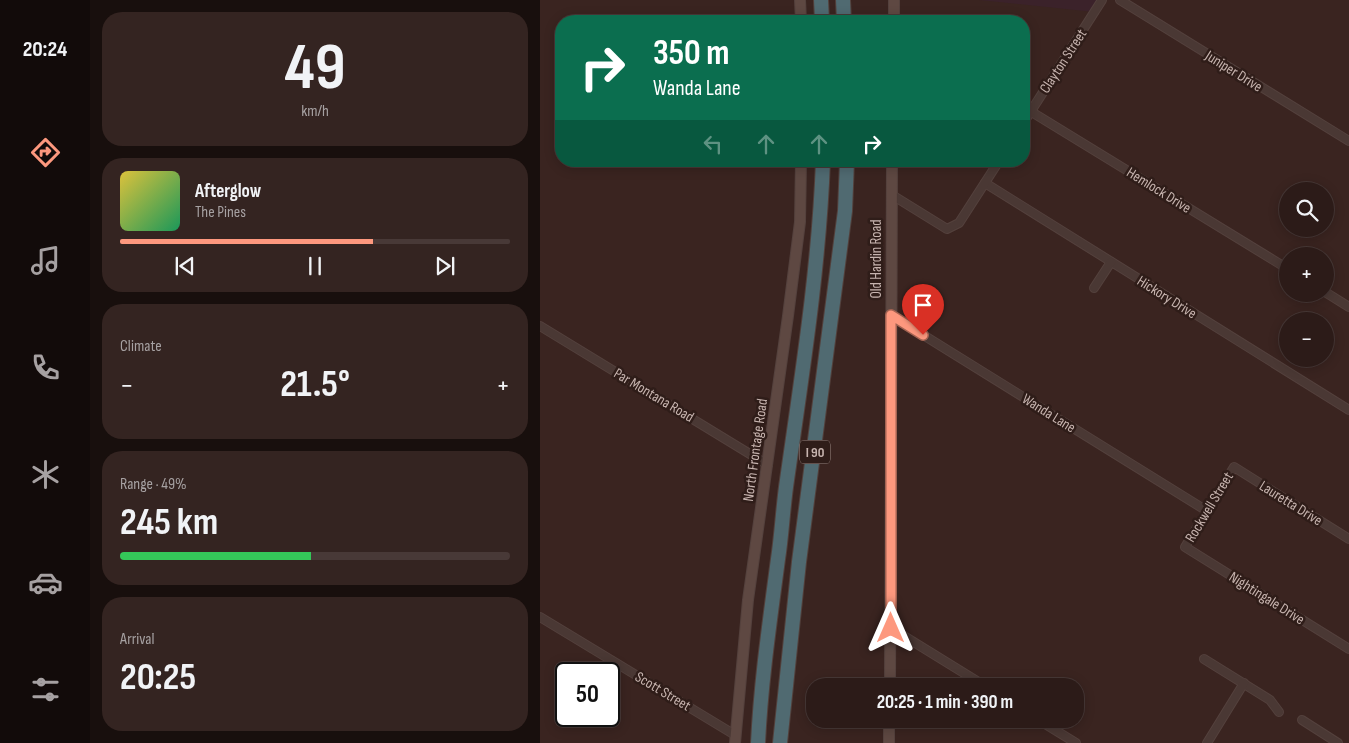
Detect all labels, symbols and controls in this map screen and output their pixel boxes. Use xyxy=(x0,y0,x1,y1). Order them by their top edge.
street label: Clayton Street xyxy=(1036,25,1091,97)
text: 49 xyxy=(284,30,346,108)
text: 350 m xyxy=(653,32,729,75)
icon: right xyxy=(570,35,635,100)
text: 20:24 xyxy=(23,36,67,63)
street label: Juniper Drive xyxy=(1201,46,1266,96)
text: Wanda Lane xyxy=(653,75,741,102)
text: km/h xyxy=(301,102,329,121)
icon: left xyxy=(699,130,727,158)
icon: ahead xyxy=(752,130,780,158)
icon: ahead xyxy=(805,130,833,158)
icon: right xyxy=(858,130,886,158)
icon: directions xyxy=(28,135,63,170)
street label: Hemlock Drive xyxy=(1123,163,1195,218)
text: Afterglow xyxy=(195,180,261,203)
map controls xyxy=(1279,182,1334,367)
button: search xyxy=(1279,182,1334,237)
text: The Pines xyxy=(195,203,246,222)
street label: Old Hardin Road xyxy=(867,219,886,299)
icon: music xyxy=(28,243,63,278)
button: + xyxy=(1279,247,1334,302)
icon: previous xyxy=(171,252,199,280)
icon: pause xyxy=(301,252,329,280)
icon: next xyxy=(431,252,459,280)
street label: Hickory Drive xyxy=(1133,272,1200,323)
pin xyxy=(902,284,944,335)
icon: arrive xyxy=(909,291,937,319)
button: − xyxy=(1279,312,1334,367)
text: Climate xyxy=(120,337,162,356)
icon: phone xyxy=(28,350,63,385)
text: 21.5° xyxy=(280,362,350,407)
street label: Par Montana Road xyxy=(610,364,697,427)
text: − xyxy=(120,369,134,402)
text: + xyxy=(496,369,510,402)
street label: Wanda Lane xyxy=(1018,390,1079,437)
street label: North Frontage Road xyxy=(739,397,772,503)
road number: I 90 xyxy=(800,441,830,464)
icon: climate xyxy=(28,457,63,492)
street label: Rockwell Street xyxy=(1181,468,1238,546)
text: Range · 49% xyxy=(120,475,187,494)
street label: Lauretta Drive xyxy=(1256,477,1326,530)
text: 245 km xyxy=(120,500,218,545)
icon: car xyxy=(28,565,63,600)
street label: Nightingale Drive xyxy=(1225,568,1308,629)
position arrow xyxy=(864,601,916,653)
text: Arrival xyxy=(120,630,154,649)
text: 20:25 xyxy=(120,655,196,700)
speed limit sign: 50 xyxy=(555,662,620,727)
street label: Scott Street xyxy=(631,667,694,716)
icon: filters xyxy=(28,672,63,707)
text: 20:25 · 1 min · 390 m xyxy=(877,691,1013,714)

